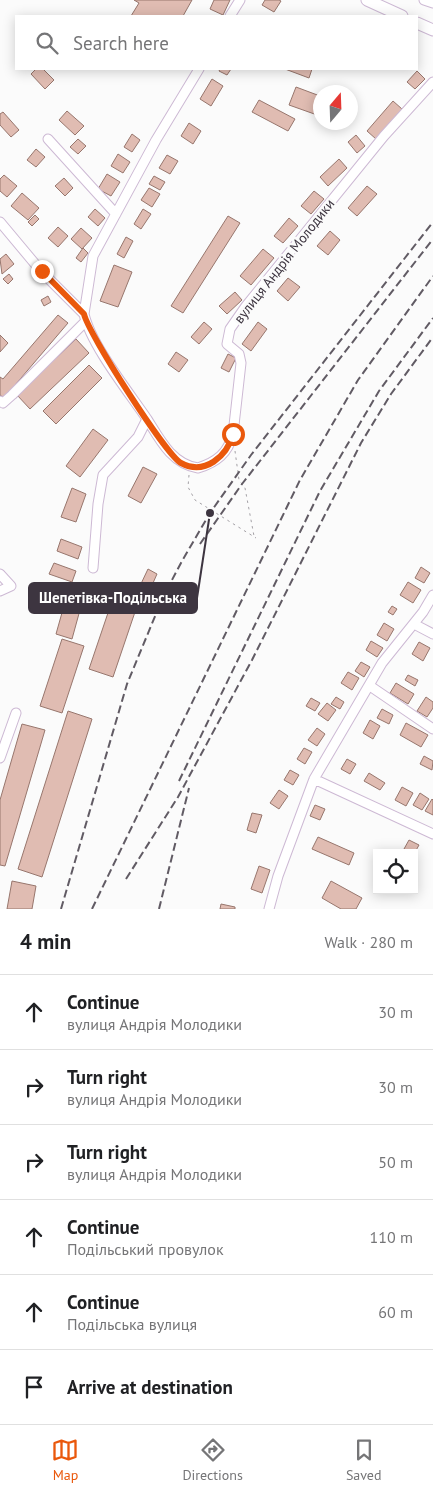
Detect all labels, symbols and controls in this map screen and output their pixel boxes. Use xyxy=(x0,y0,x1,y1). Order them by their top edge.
search box xyxy=(15,15,418,70)
icon: search xyxy=(33,29,61,57)
text: Search here xyxy=(73,31,169,55)
north arrow xyxy=(313,85,358,130)
street label: вулиця Андрія Молодики xyxy=(230,195,338,327)
route end xyxy=(31,260,54,283)
route start xyxy=(222,423,245,446)
callout: Шепетівка-Подільська xyxy=(29,583,197,613)
text: Шепетівка-Подільська xyxy=(39,588,187,607)
map controls xyxy=(373,849,418,894)
button: locate xyxy=(373,849,418,894)
text: 4 min xyxy=(20,928,71,955)
text: Walk · 280 m xyxy=(324,932,413,952)
text: Continue xyxy=(67,990,139,1014)
icon: ahead xyxy=(20,998,48,1026)
text: 30 m xyxy=(378,1002,413,1022)
text: вулиця Андрія Молодики xyxy=(67,1014,242,1034)
text: Turn right xyxy=(67,1065,147,1089)
icon: right xyxy=(20,1073,48,1101)
text: 30 m xyxy=(378,1077,413,1097)
text: вулиця Андрія Молодики xyxy=(67,1089,242,1109)
text: Turn right xyxy=(67,1140,147,1164)
icon: right xyxy=(20,1148,48,1176)
text: 50 m xyxy=(378,1152,413,1172)
text: вулиця Андрія Молодики xyxy=(67,1164,242,1184)
text: Continue xyxy=(67,1215,139,1239)
icon: ahead xyxy=(20,1223,48,1251)
text: 110 m xyxy=(370,1227,413,1247)
text: Подільський провулок xyxy=(67,1239,224,1259)
text: Continue xyxy=(67,1290,139,1314)
icon: ahead xyxy=(20,1298,48,1326)
text: 60 m xyxy=(378,1302,413,1322)
text: Подільська вулиця xyxy=(67,1314,197,1334)
icon: arrive xyxy=(20,1373,48,1401)
text: Arrive at destination xyxy=(67,1375,233,1399)
tab: Map xyxy=(51,1436,79,1484)
tab: Directions xyxy=(182,1436,243,1484)
tab: Saved xyxy=(346,1436,382,1484)

